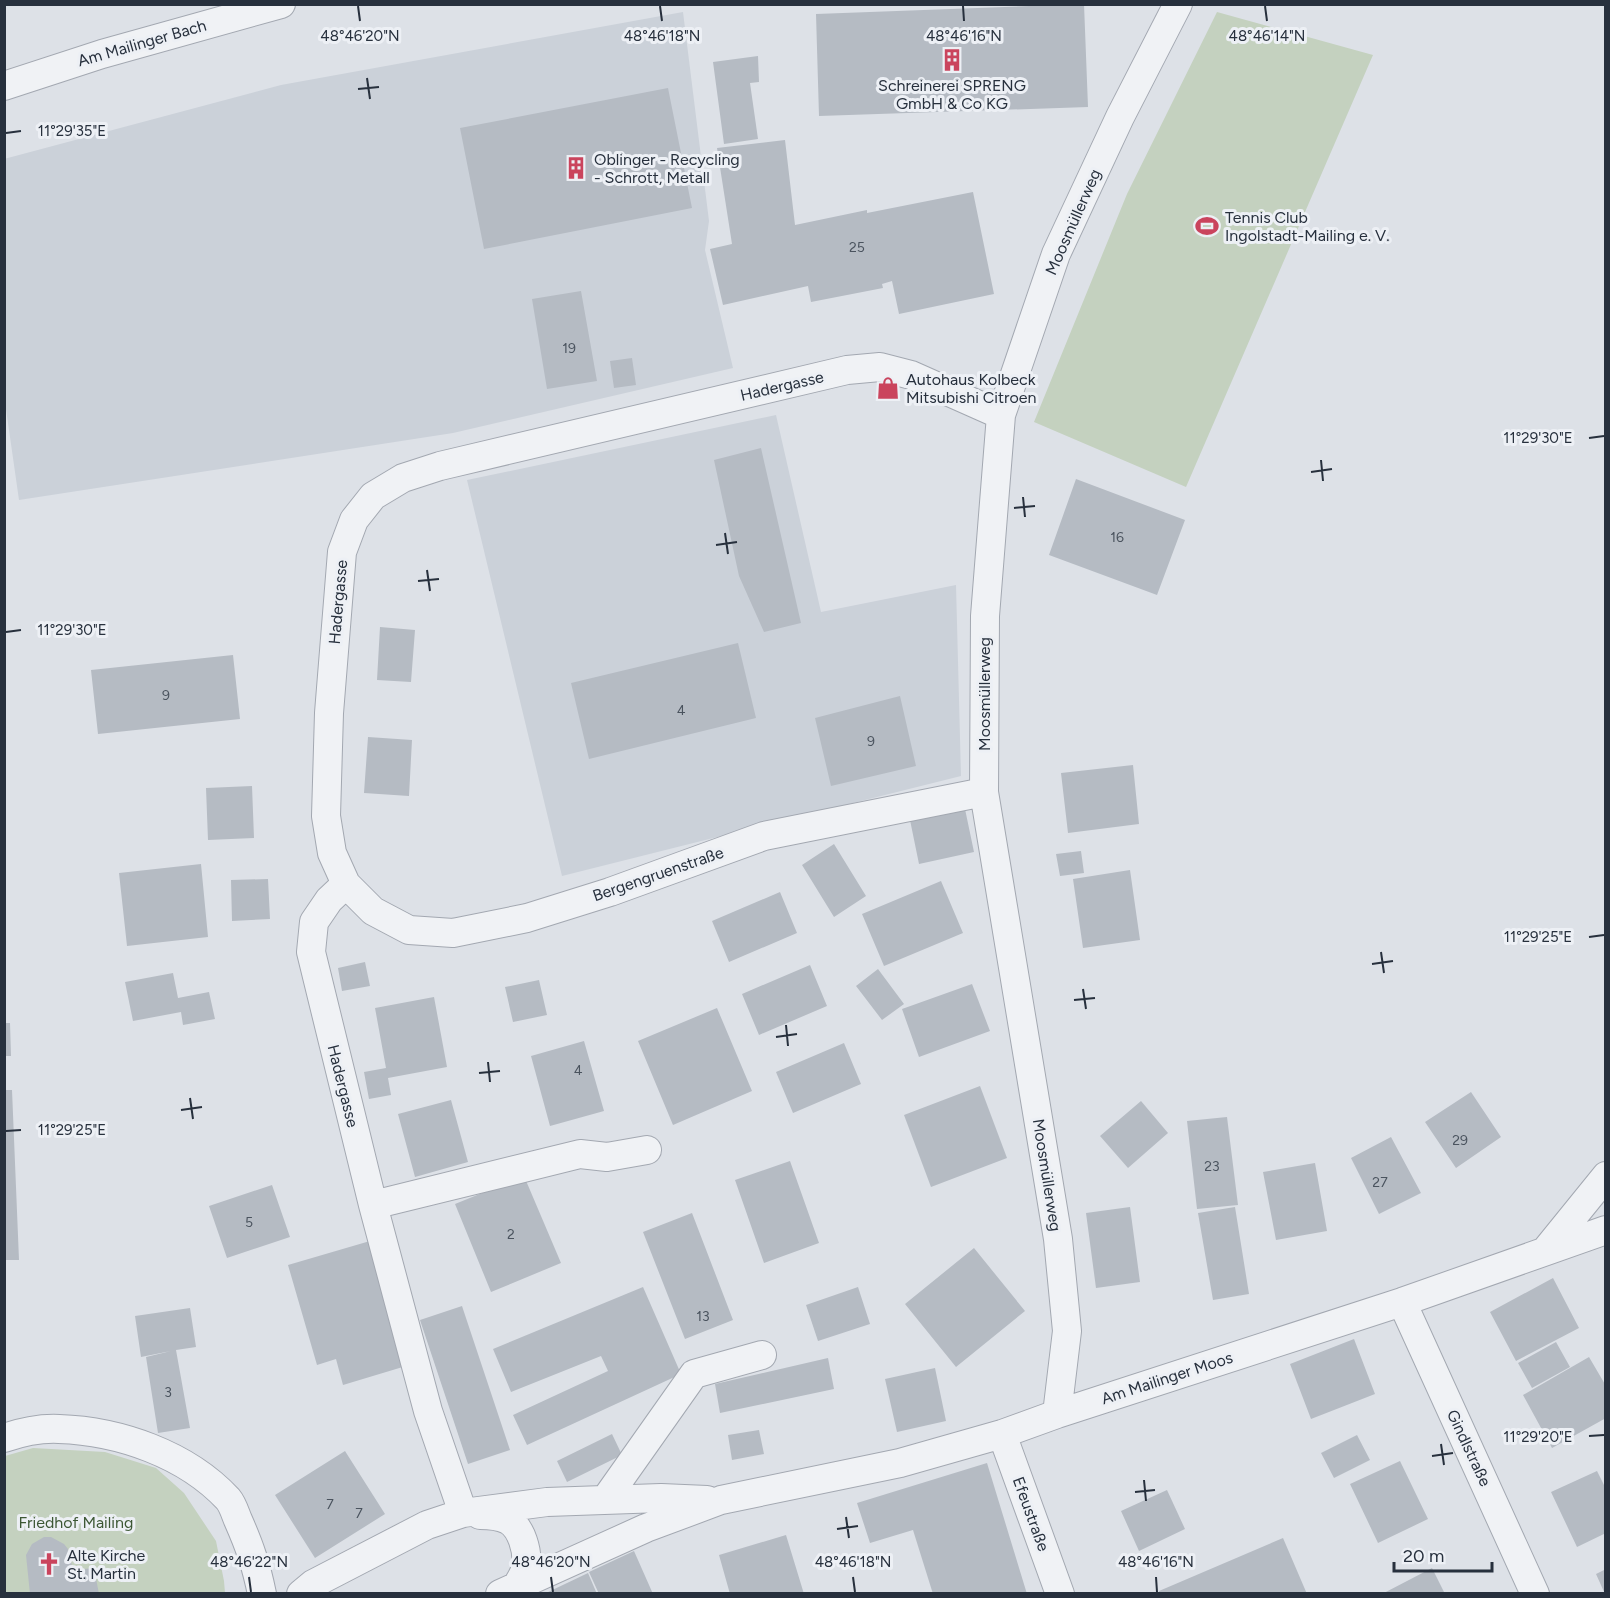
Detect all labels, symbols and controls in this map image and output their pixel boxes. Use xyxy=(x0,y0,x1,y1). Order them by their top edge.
street label: Am Mailinger Bach xyxy=(75,16,209,70)
text: 48°46'20"N xyxy=(320,27,400,45)
text: 48°46'18"N xyxy=(624,27,700,45)
text: 48°46'16"N xyxy=(926,27,1002,45)
text: 48°46'14"N xyxy=(1229,27,1305,45)
building icon: Schreinerei SPRENG GmbH & Co KG xyxy=(939,47,965,73)
place label: Schreinerei SPRENG GmbH & Co KG xyxy=(878,76,1026,113)
text: 11°29'35"E xyxy=(38,122,106,140)
place label: Oblinger - Recycling - Schrott, Metall xyxy=(594,150,740,187)
building icon: Oblinger - Recycling - Schrott, Metall xyxy=(563,155,589,181)
street label: Moosmüllerweg xyxy=(1041,166,1105,278)
place label: Tennis Club Ingolstadt-Mailing e. V. xyxy=(1225,208,1390,245)
sports icon: Tennis Club Ingolstadt-Mailing e. V. xyxy=(1194,213,1220,239)
house number: 25 xyxy=(849,239,865,256)
house number: 19 xyxy=(562,340,576,357)
street label: Hadergasse xyxy=(738,367,826,405)
place label: Autohaus Kolbeck Mitsubishi Citroen xyxy=(906,370,1037,407)
shop icon: Autohaus Kolbeck Mitsubishi Citroen xyxy=(875,375,901,401)
text: 11°29'30"E xyxy=(1503,429,1573,447)
house number: 16 xyxy=(1110,529,1124,546)
street label: Hadergasse xyxy=(325,559,351,645)
text: 11°29'30"E xyxy=(37,621,107,639)
street label: Moosmüllerweg xyxy=(975,637,994,751)
house number: 9 xyxy=(162,687,170,704)
house number: 4 xyxy=(677,702,686,719)
house number: 9 xyxy=(867,733,875,750)
street label: Bergengruenstraße xyxy=(590,843,726,905)
text: 11°29'25"E xyxy=(1504,928,1572,946)
street label: Hadergasse xyxy=(324,1043,363,1130)
house number: 4 xyxy=(574,1062,583,1079)
street label: Moosmüllerweg xyxy=(1029,1117,1065,1233)
text: 11°29'25"E xyxy=(38,1121,106,1139)
house number: 29 xyxy=(1452,1132,1468,1149)
house number: 23 xyxy=(1204,1158,1220,1175)
house number: 27 xyxy=(1372,1174,1388,1191)
house number: 5 xyxy=(245,1214,253,1231)
house number: 2 xyxy=(507,1226,515,1243)
house number: 13 xyxy=(696,1308,710,1325)
street label: Am Mailinger Moos xyxy=(1099,1348,1235,1408)
house number: 3 xyxy=(164,1384,172,1401)
street label: Gindlstraße xyxy=(1443,1407,1495,1490)
text: 11°29'20"E xyxy=(1503,1428,1573,1446)
street label: Efeustraße xyxy=(1009,1474,1053,1554)
house number: 7 xyxy=(326,1496,334,1513)
house number: 7 xyxy=(355,1505,363,1522)
park label: Friedhof Mailing xyxy=(19,1513,133,1532)
scale bar xyxy=(1394,1535,1492,1573)
text: 20 m xyxy=(1403,1545,1444,1567)
place label: Alte Kirche St. Martin xyxy=(67,1546,146,1583)
church icon: Alte Kirche St. Martin xyxy=(36,1551,62,1577)
text: 48°46'22"N xyxy=(210,1553,288,1571)
text: 48°46'20"N xyxy=(511,1553,591,1571)
text: 48°46'18"N xyxy=(815,1553,891,1571)
text: 48°46'16"N xyxy=(1118,1553,1194,1571)

